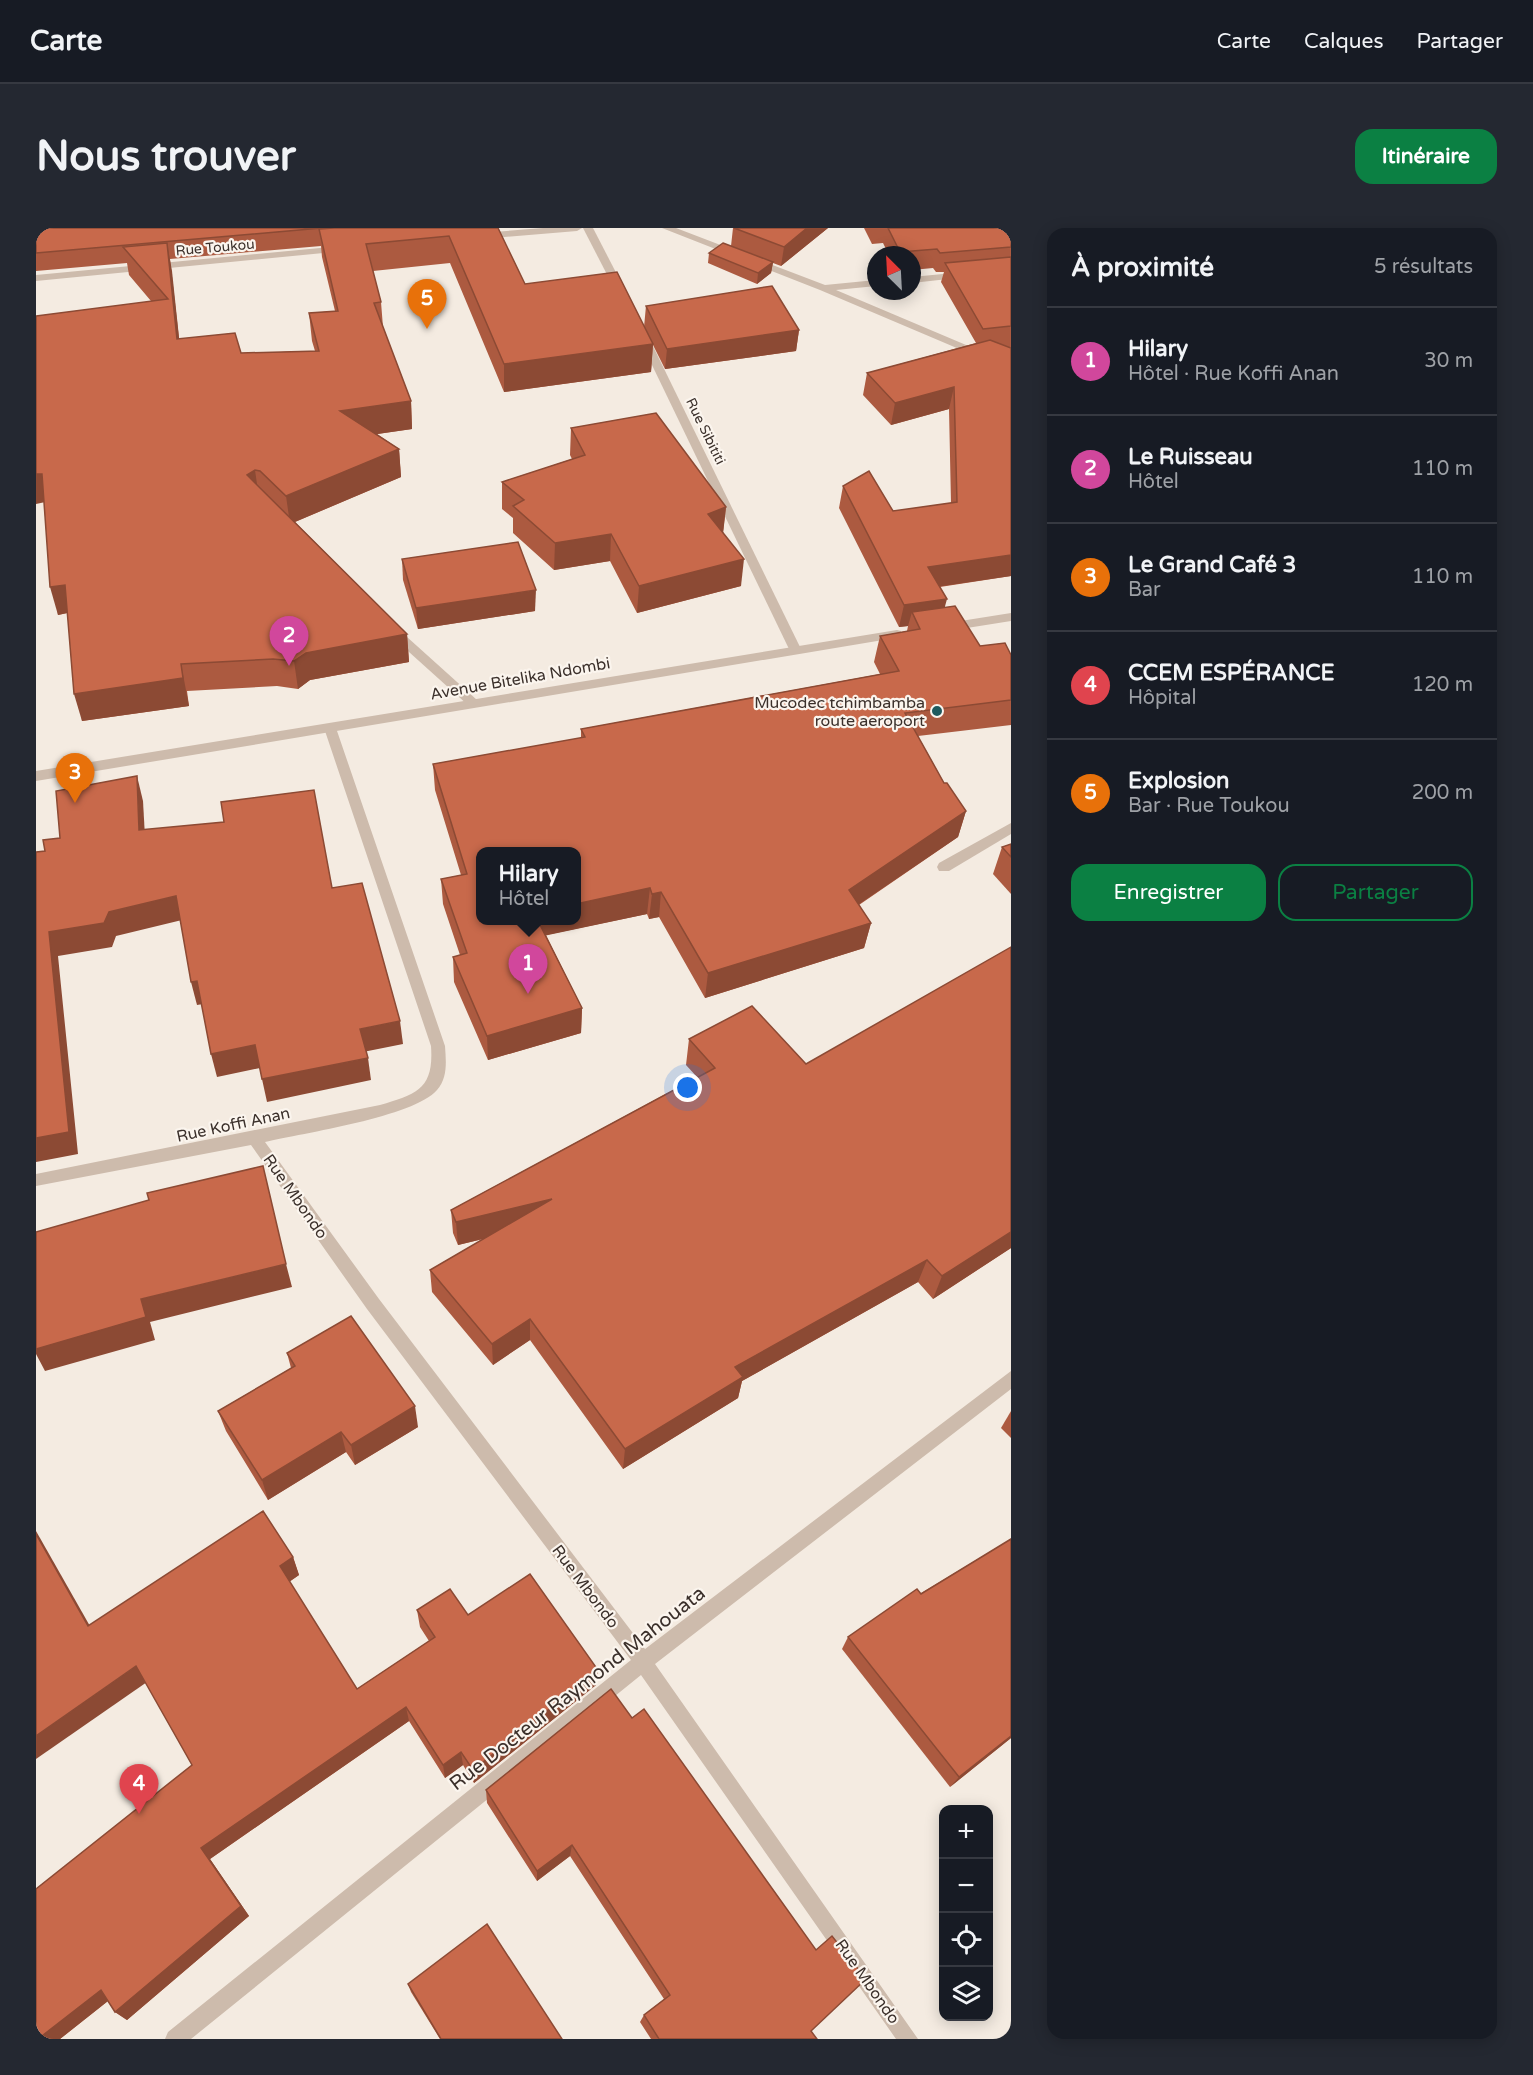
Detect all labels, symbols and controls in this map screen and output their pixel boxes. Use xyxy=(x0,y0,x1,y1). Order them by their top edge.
text: Carte xyxy=(30,24,102,58)
text: Carte xyxy=(1217,29,1271,54)
text: Calques xyxy=(1304,29,1384,54)
text: Partager xyxy=(1417,29,1503,54)
button: Itinéraire xyxy=(1355,129,1497,184)
text: Nous trouver xyxy=(36,131,296,182)
street label: Rue Toukou xyxy=(175,236,255,259)
north arrow xyxy=(867,246,921,300)
text: À proximité xyxy=(1071,252,1214,283)
text: 5 résultats xyxy=(1374,255,1473,279)
pin: 5 xyxy=(408,279,446,329)
text: Hilary xyxy=(1128,336,1188,362)
text: 1 xyxy=(1084,349,1097,373)
text: 30 m xyxy=(1424,349,1473,373)
text: Hôtel · Rue Koffi Anan xyxy=(1128,362,1339,386)
street label: Rue Sibititi xyxy=(682,395,729,467)
text: Le Ruisseau xyxy=(1128,444,1253,470)
text: 2 xyxy=(1084,457,1097,481)
text: 110 m xyxy=(1412,457,1473,481)
text: Hôtel xyxy=(1128,470,1179,494)
text: Le Grand Café 3 xyxy=(1128,552,1296,578)
text: 3 xyxy=(1084,565,1097,589)
text: 110 m xyxy=(1412,565,1473,589)
text: Bar xyxy=(1128,578,1161,602)
pin: 2 xyxy=(270,616,308,666)
street label: Avenue Bitelika Ndombi xyxy=(429,653,612,705)
text: CCEM ESPÉRANCE xyxy=(1128,660,1335,686)
text: 4 xyxy=(1084,673,1097,697)
text: 120 m xyxy=(1412,673,1473,697)
text: Hôpital xyxy=(1128,686,1196,710)
place label: Mucodec tchimbamba route aeroport xyxy=(754,693,925,731)
marker: Mucodec tchimbamba route aeroport xyxy=(930,704,944,718)
pin: 3 xyxy=(56,754,94,803)
text: Explosion xyxy=(1128,768,1230,794)
text: 5 xyxy=(1084,781,1097,805)
text: 200 m xyxy=(1412,781,1473,805)
text: Bar · Rue Toukou xyxy=(1128,794,1290,818)
popup xyxy=(476,847,581,925)
text: Hilary xyxy=(499,861,558,887)
button: Enregistrer xyxy=(1071,864,1266,921)
button: Partager xyxy=(1278,864,1473,921)
text: Hôtel xyxy=(499,887,549,911)
pin: 1 xyxy=(508,944,548,994)
your location xyxy=(673,1073,702,1102)
street label: Rue Koffi Anan xyxy=(175,1103,292,1147)
street label: Rue Mbondo xyxy=(259,1150,332,1243)
street label: Rue Mbondo xyxy=(547,1541,623,1632)
street label: Rue Docteur Raymond Mahouata xyxy=(445,1582,710,1796)
pin: 4 xyxy=(120,1764,158,1814)
map controls xyxy=(939,1805,993,2021)
button: + xyxy=(939,1805,993,1859)
button: − xyxy=(939,1859,993,1913)
button: locate xyxy=(939,1913,993,1967)
street label: Rue Mbondo xyxy=(831,1935,904,2028)
button: layers xyxy=(939,1967,993,2021)

